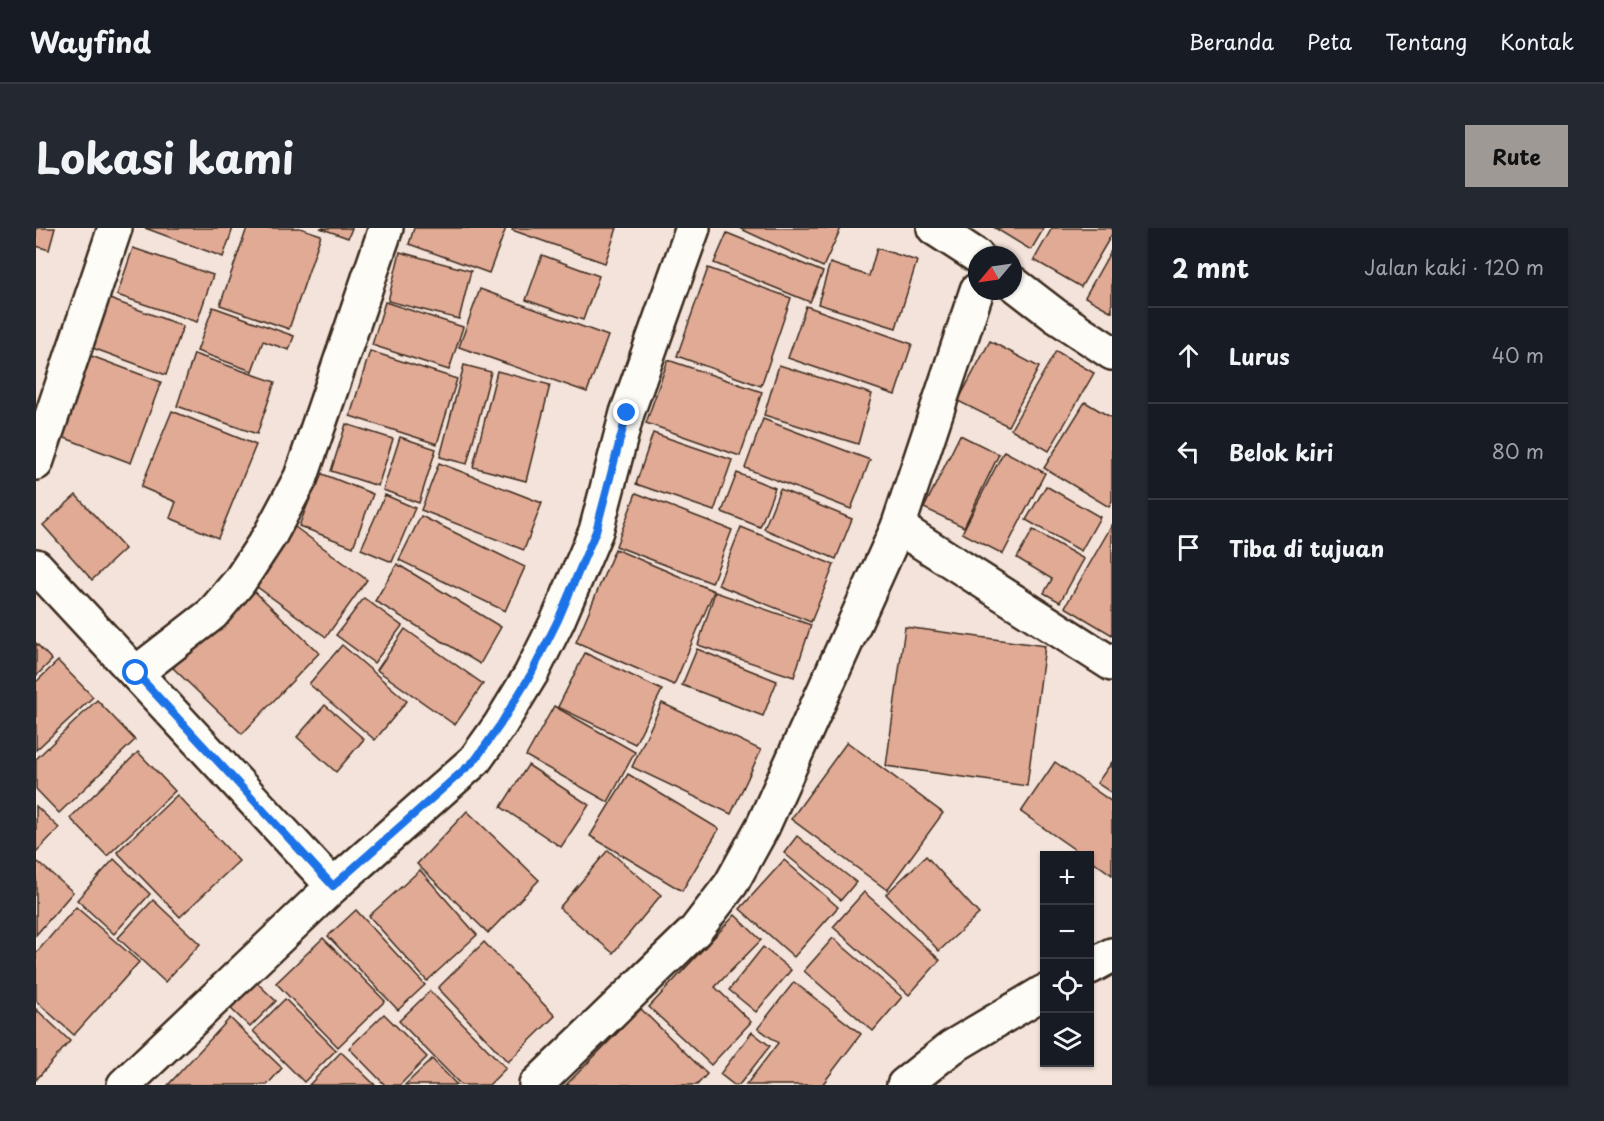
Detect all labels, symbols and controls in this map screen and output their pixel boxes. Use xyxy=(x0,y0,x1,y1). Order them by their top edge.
text: Wayfind xyxy=(30,20,151,63)
text: Beranda xyxy=(1189,25,1274,57)
text: Peta xyxy=(1307,25,1352,57)
text: Tentang xyxy=(1385,25,1467,57)
text: Kontak xyxy=(1500,25,1574,57)
text: Lokasi kami xyxy=(36,125,294,188)
button: Rute xyxy=(1465,125,1568,187)
north arrow xyxy=(968,246,1022,300)
text: 2 mnt xyxy=(1172,248,1249,287)
text: Jalan kaki · 120 m xyxy=(1364,252,1544,282)
icon: ahead xyxy=(1172,339,1205,372)
text: Lurus xyxy=(1229,339,1290,372)
text: 40 m xyxy=(1492,340,1544,370)
route end xyxy=(613,399,639,425)
icon: left xyxy=(1172,435,1205,468)
text: Belok kiri xyxy=(1229,435,1333,468)
text: 80 m xyxy=(1492,436,1544,466)
icon: arrive xyxy=(1172,531,1205,564)
text: Tiba di tujuan xyxy=(1229,531,1384,564)
route start xyxy=(122,659,148,685)
map controls xyxy=(1040,851,1094,1067)
button: + xyxy=(1040,851,1094,905)
button: − xyxy=(1040,905,1094,959)
button: locate xyxy=(1040,959,1094,1013)
button: layers xyxy=(1040,1013,1094,1067)

